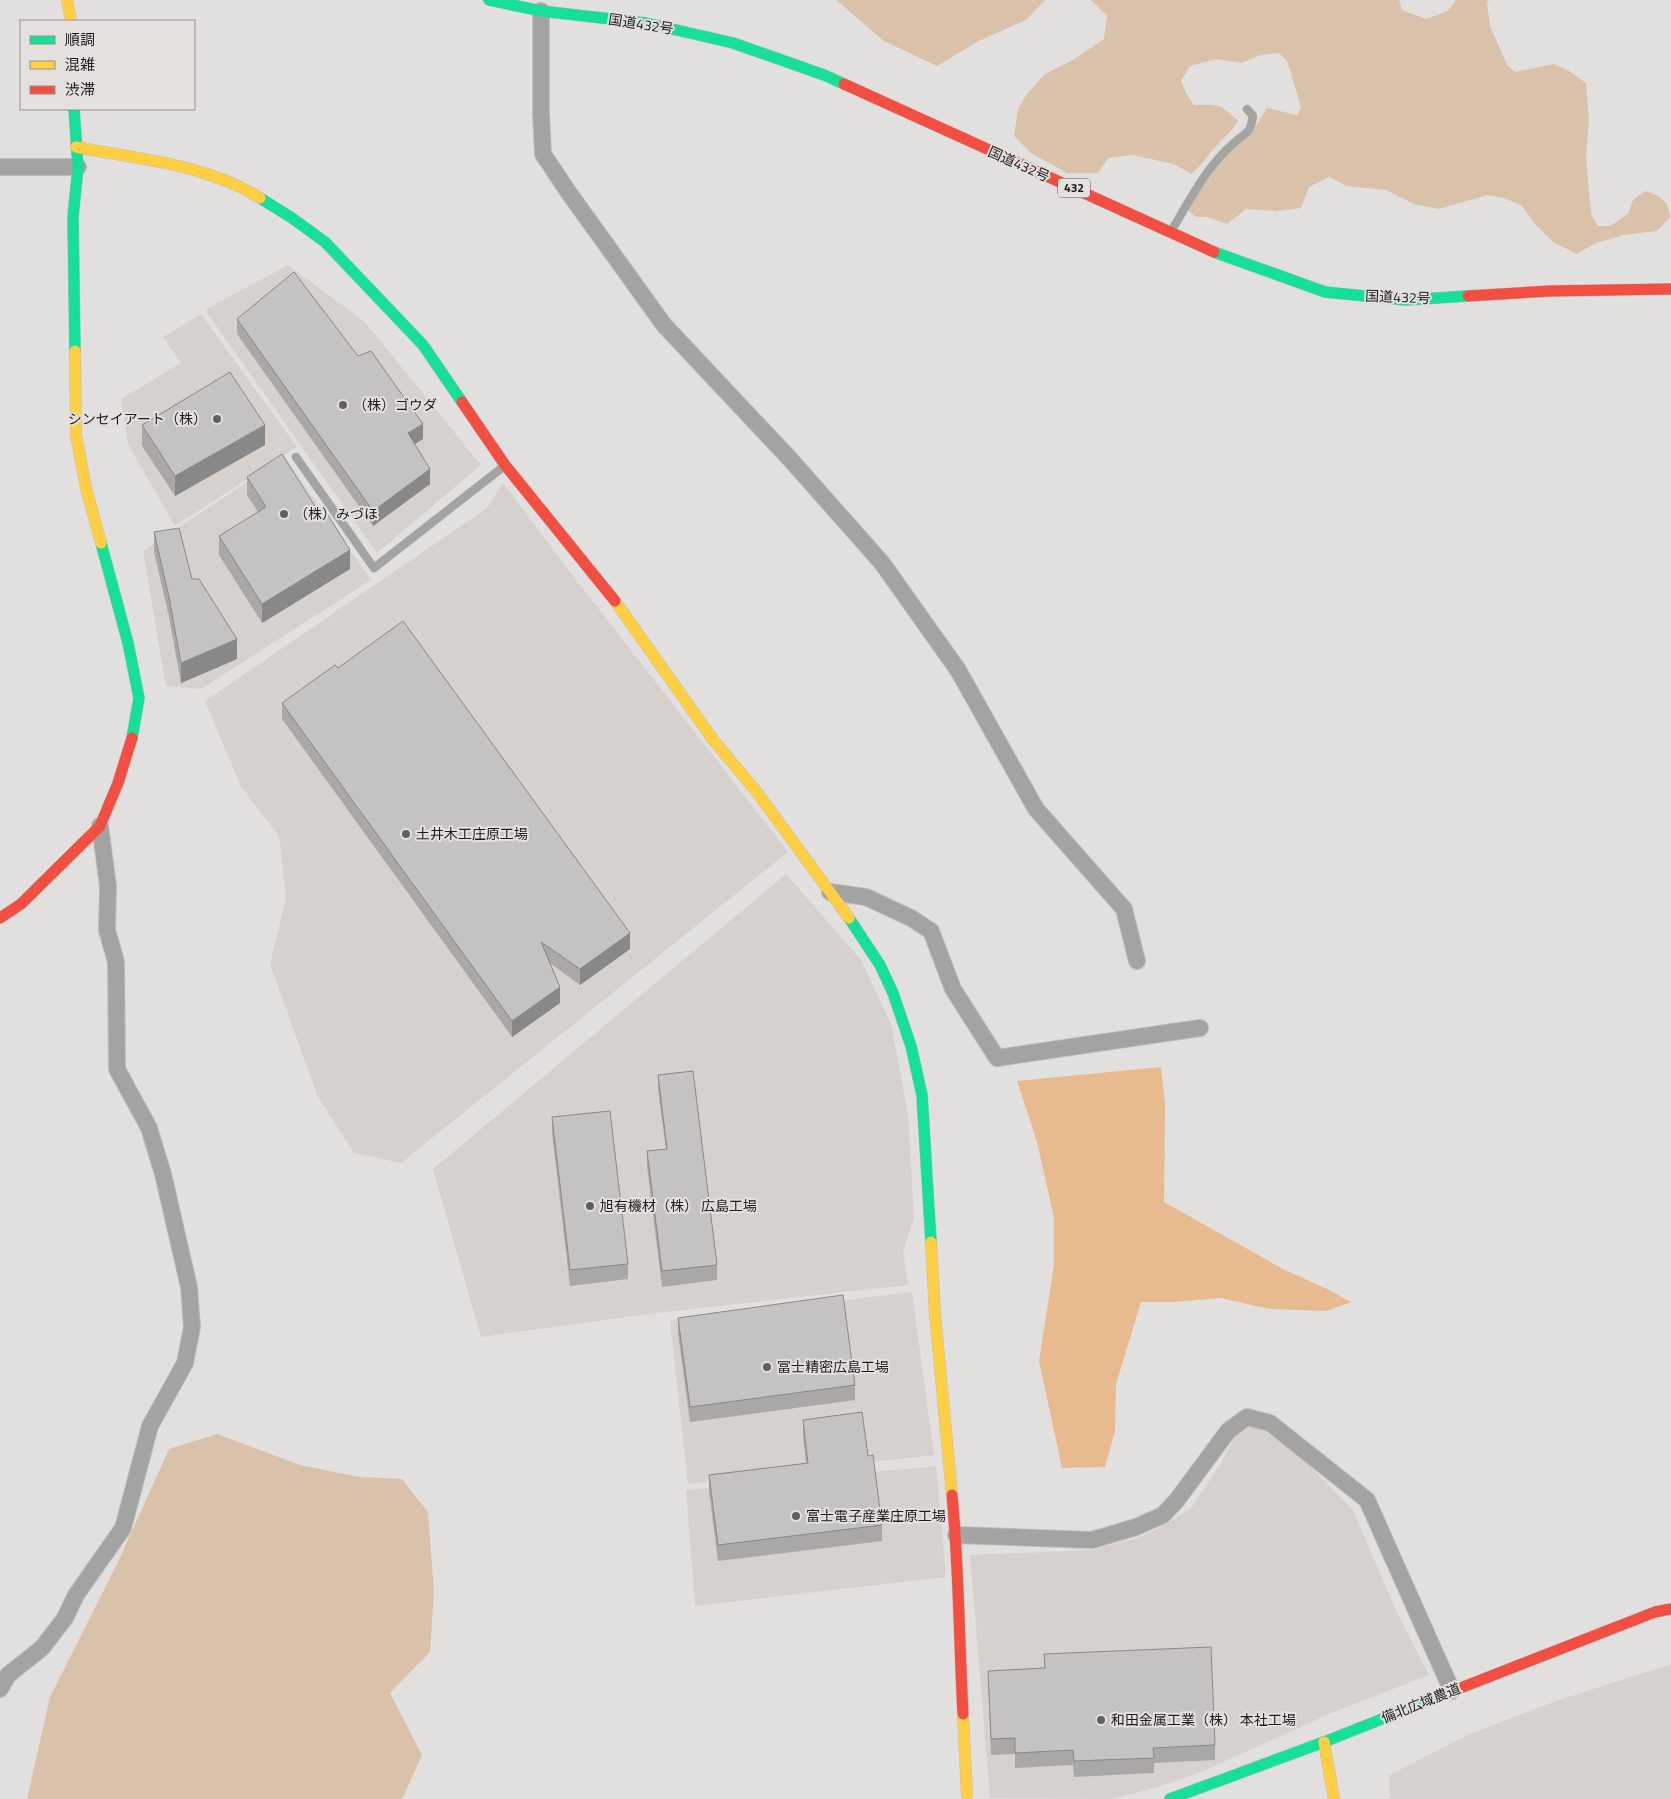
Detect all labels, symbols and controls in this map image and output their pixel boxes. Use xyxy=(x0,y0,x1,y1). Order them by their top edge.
street label: 国道432号 xyxy=(607,8,675,39)
legend xyxy=(20,20,195,110)
text: 順調 xyxy=(65,28,95,51)
text: 混雑 xyxy=(65,53,95,76)
text: 渋滞 xyxy=(65,78,95,101)
street label: 国道432号 xyxy=(985,141,1053,186)
road number: 432 xyxy=(1058,178,1090,198)
street label: 国道432号 xyxy=(1365,285,1431,308)
place label: （株）ゴウダ xyxy=(353,394,437,415)
marker: （株）ゴウダ xyxy=(337,399,349,411)
place label: シンセイアート（株） xyxy=(68,408,207,429)
marker: シンセイアート（株） xyxy=(211,413,223,425)
place label: （株）みづほ xyxy=(294,503,378,524)
marker: （株）みづほ xyxy=(278,508,290,520)
place label: 土井木工庄原工場 xyxy=(416,823,528,844)
marker: 土井木工庄原工場 xyxy=(400,828,412,840)
place label: 旭有機材（株） 広島工場 xyxy=(600,1195,757,1216)
marker: 旭有機材（株） 広島工場 xyxy=(584,1200,596,1212)
place label: 冨士精密広島工場 xyxy=(777,1356,889,1377)
marker: 冨士精密広島工場 xyxy=(761,1361,773,1373)
place label: 富士電子産業庄原工場 xyxy=(806,1505,946,1526)
marker: 富士電子産業庄原工場 xyxy=(790,1510,802,1522)
street label: 備北広域農道 xyxy=(1378,1677,1464,1728)
place label: 和田金属工業（株） 本社工場 xyxy=(1111,1709,1296,1730)
marker: 和田金属工業（株） 本社工場 xyxy=(1095,1714,1107,1726)

